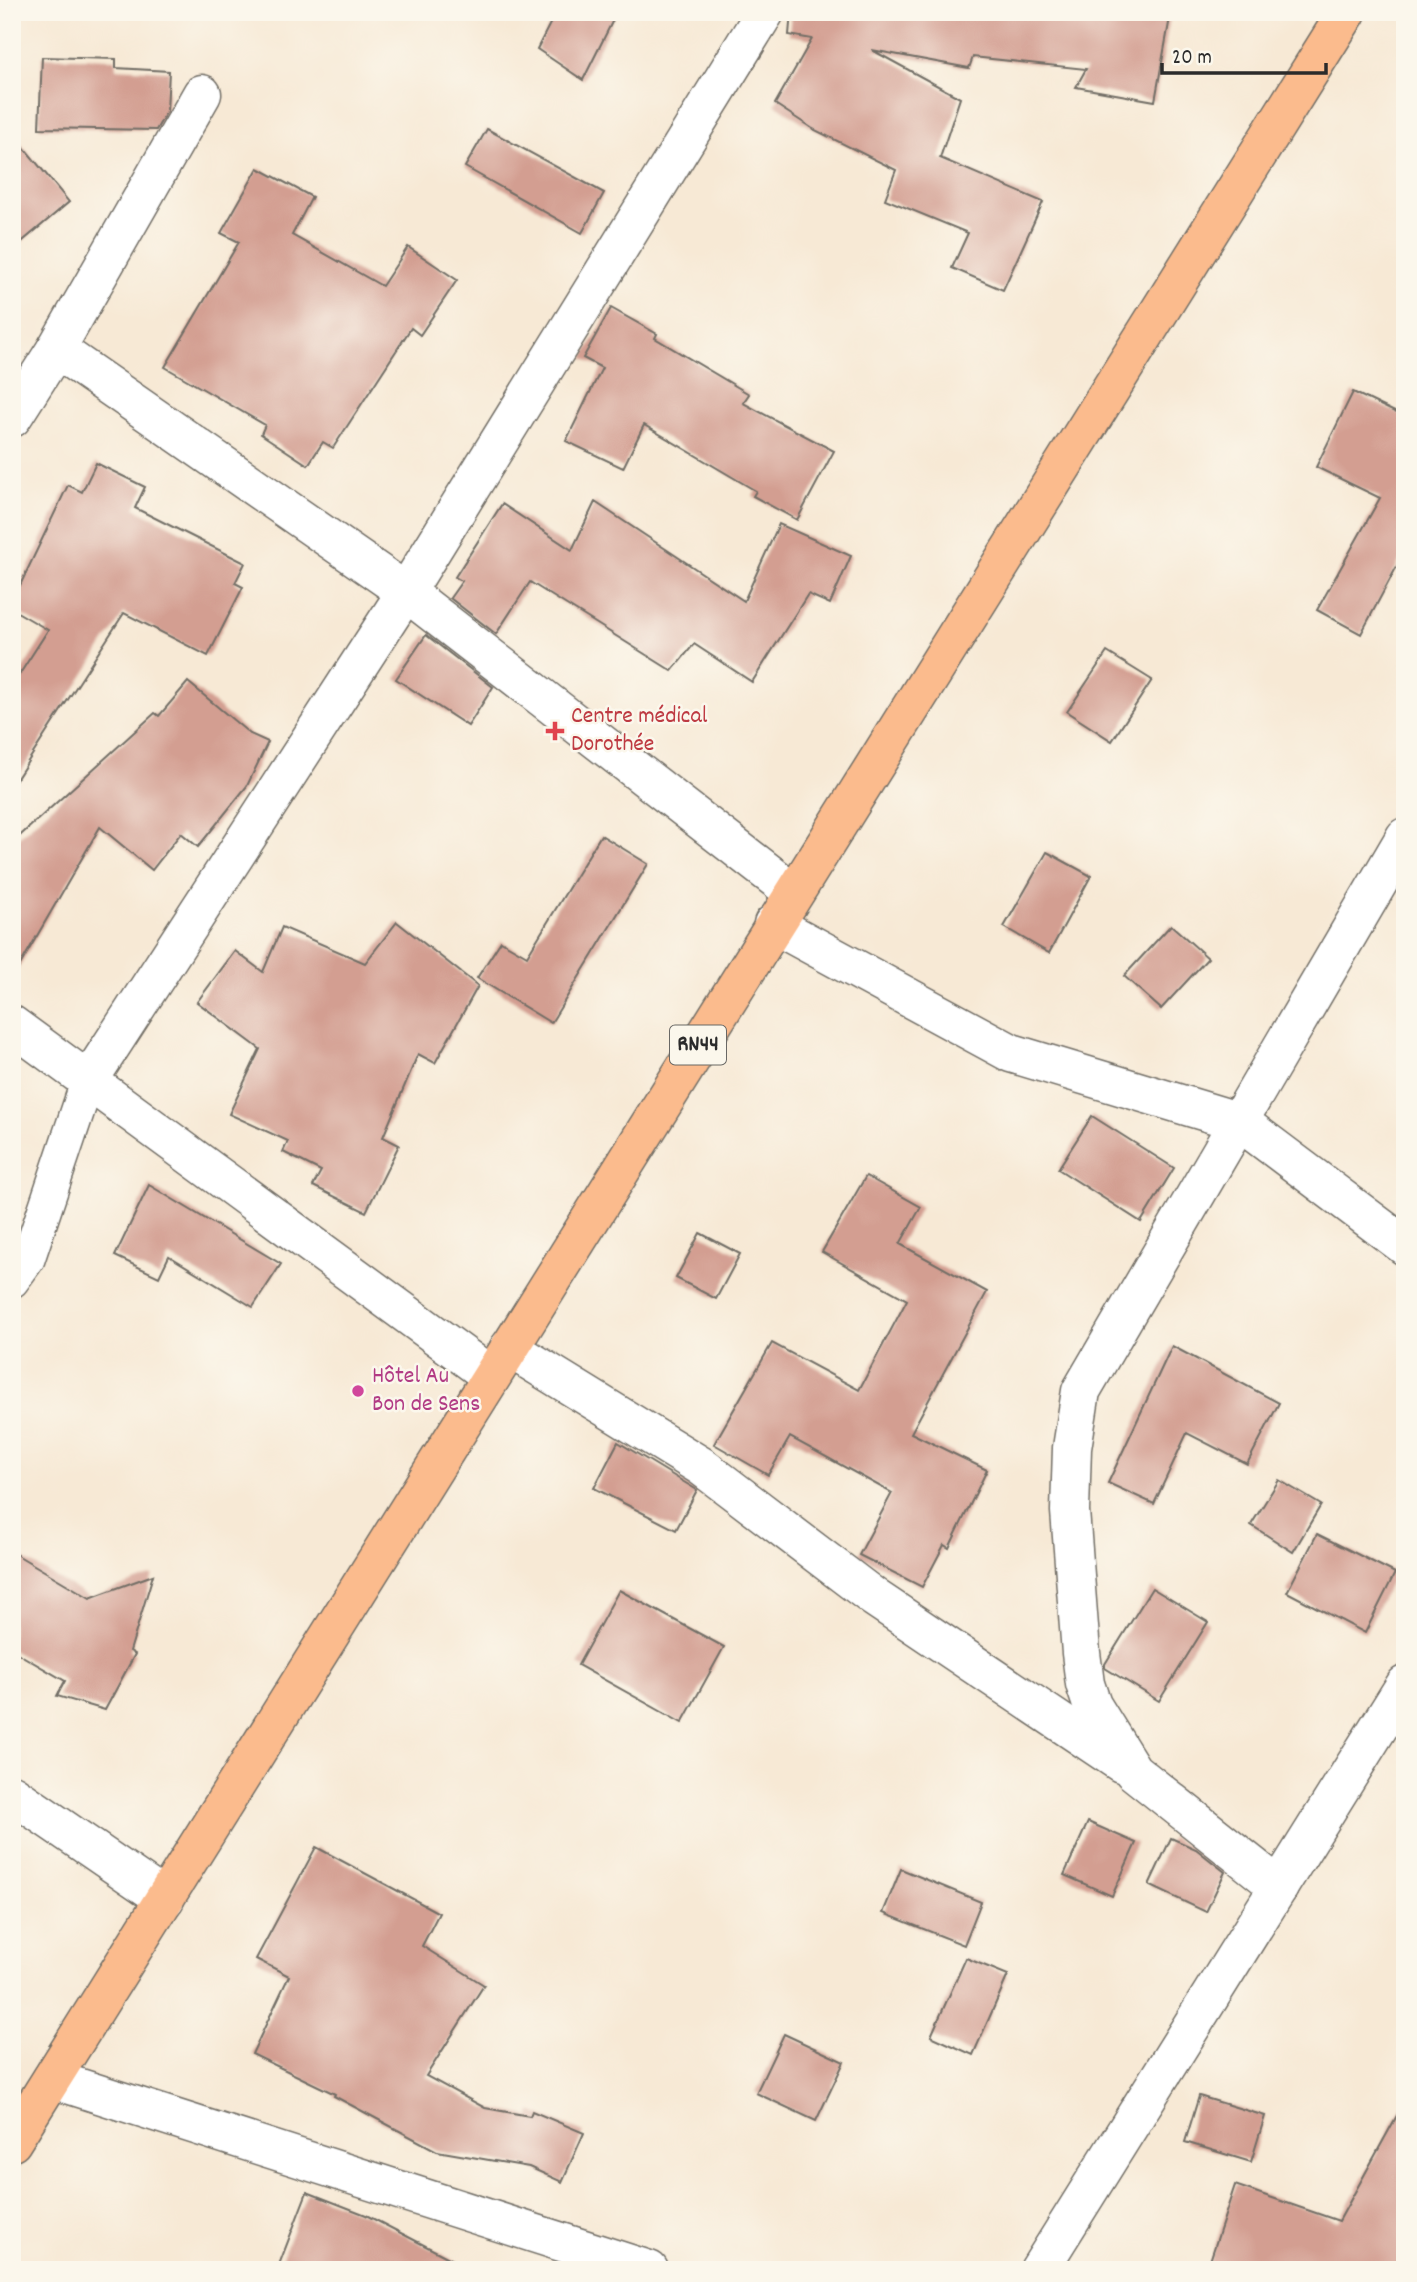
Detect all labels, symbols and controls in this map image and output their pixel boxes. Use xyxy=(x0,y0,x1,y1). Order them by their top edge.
scale bar xyxy=(1162,32,1326,76)
text: 20 m xyxy=(1172,44,1212,74)
place label: Centre médical Dorothée xyxy=(571,700,708,762)
marker: Centre médical Dorothée xyxy=(545,721,565,741)
road number: RN44 xyxy=(670,1026,726,1064)
place label: Hôtel Au Bon de Sens xyxy=(372,1360,480,1422)
marker: Hôtel Au Bon de Sens xyxy=(350,1383,366,1399)

